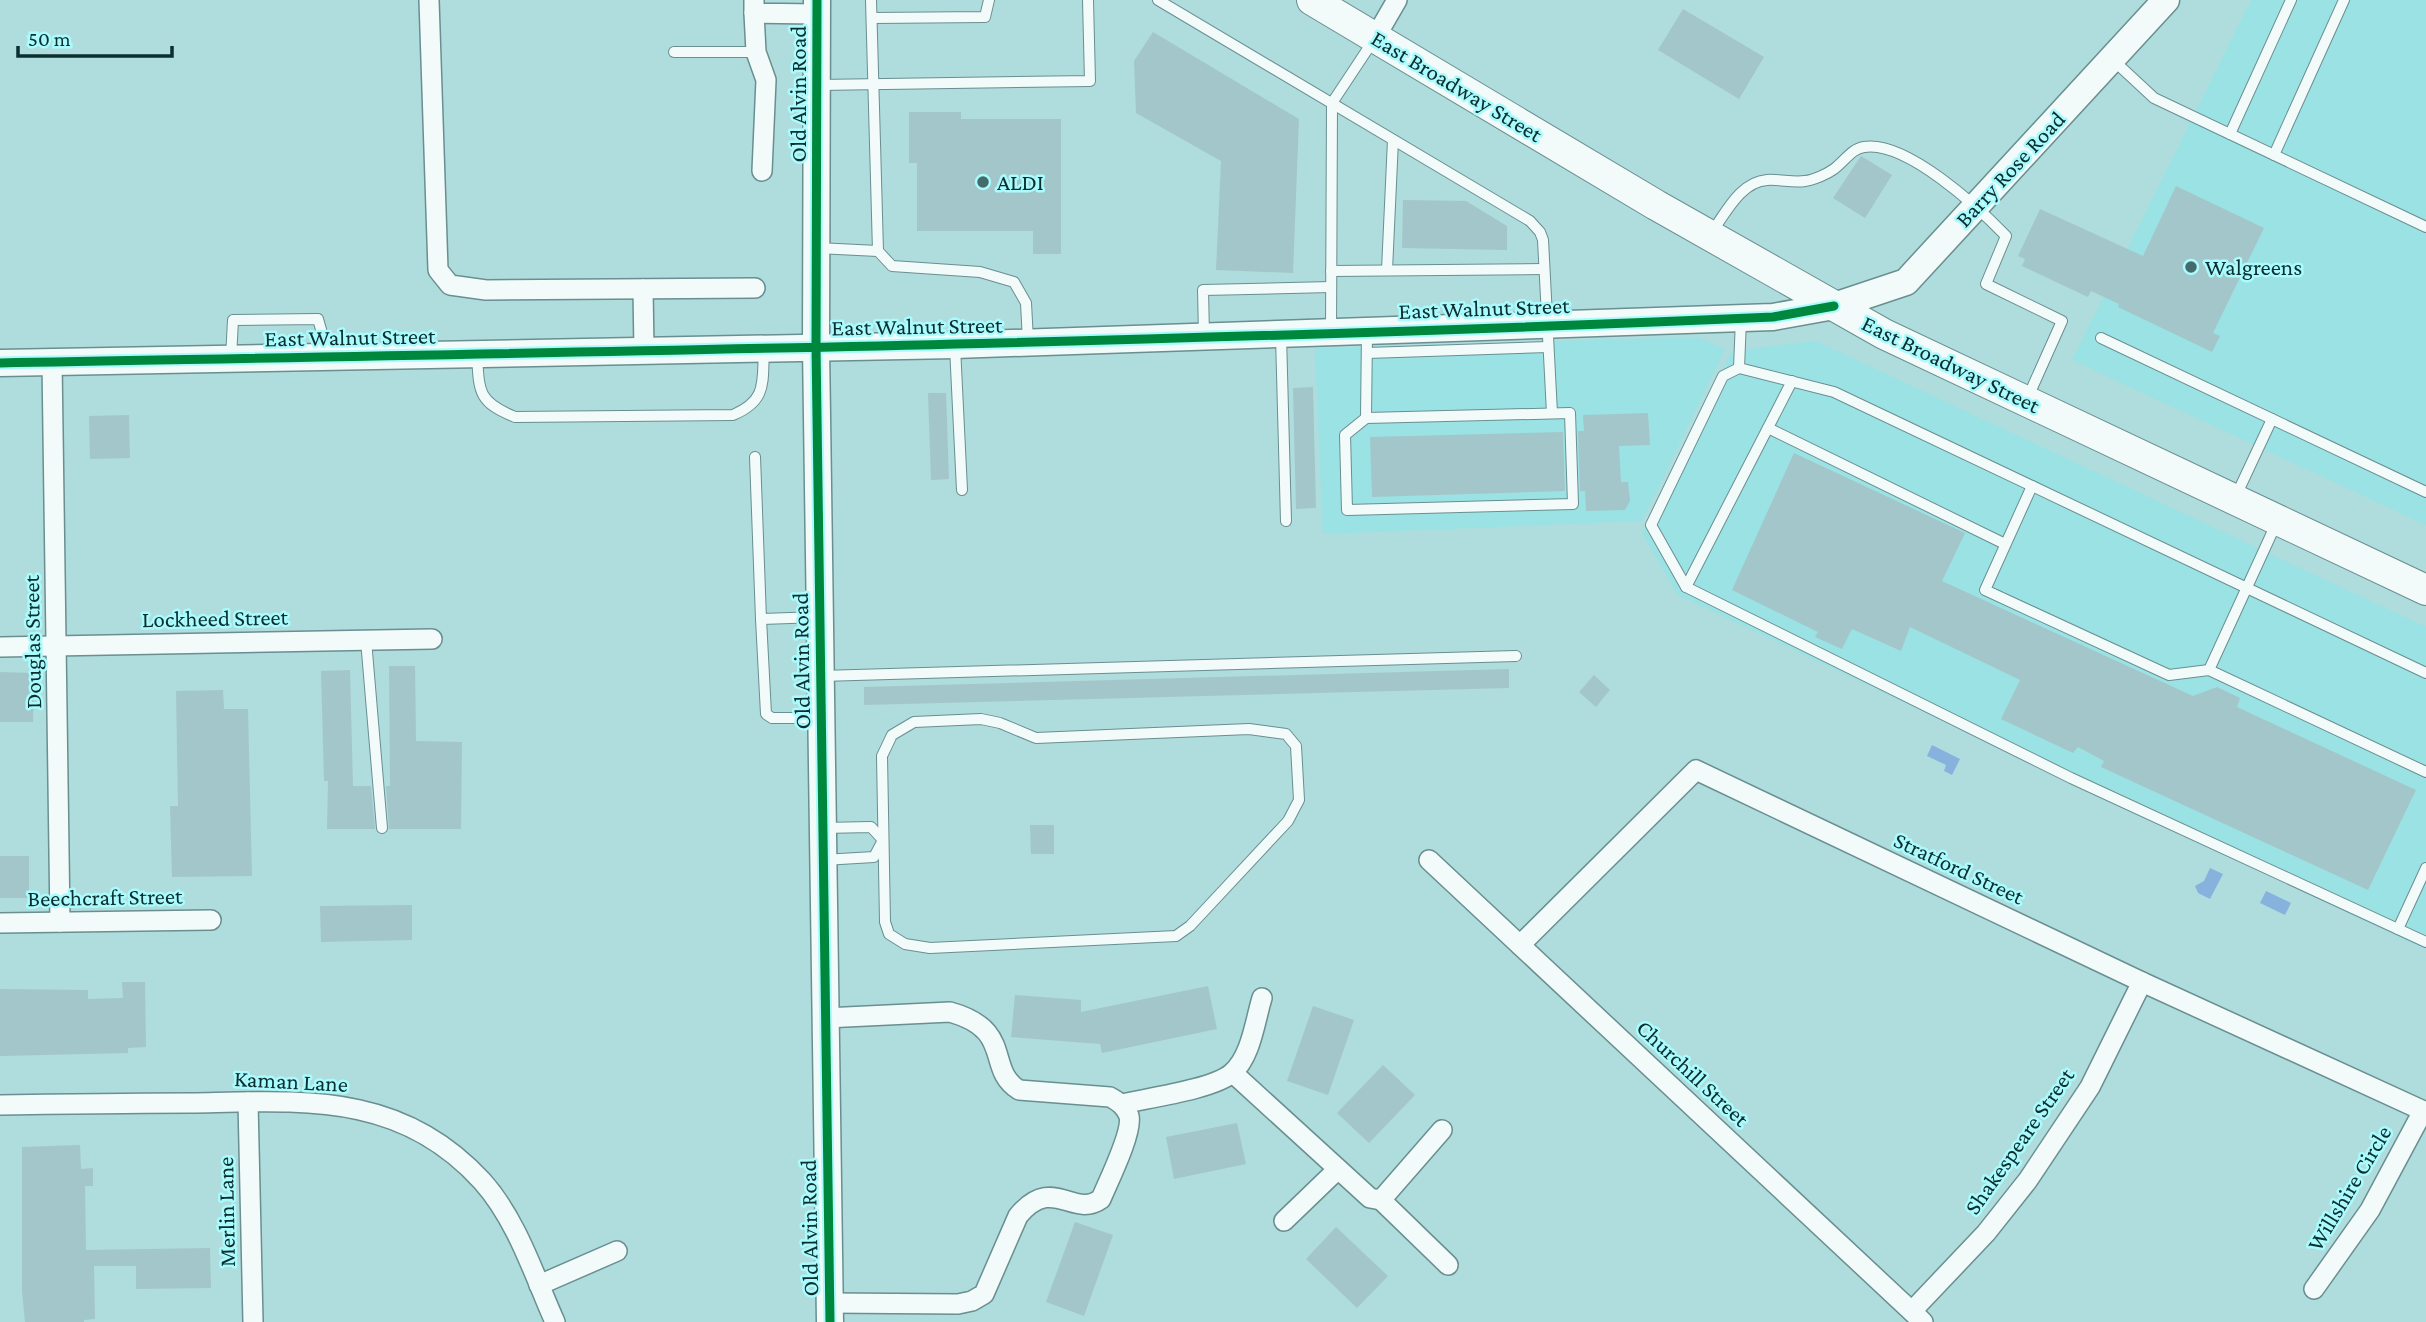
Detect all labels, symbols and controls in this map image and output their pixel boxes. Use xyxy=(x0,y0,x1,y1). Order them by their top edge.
scale bar xyxy=(18,14,172,58)
street label: East Broadway Street xyxy=(1367,25,1547,147)
street label: Old Alvin Road xyxy=(785,26,811,162)
text: 50 m xyxy=(28,27,71,51)
street label: Barry Rose Road xyxy=(1950,106,2070,232)
place label: ALDI xyxy=(997,169,1044,195)
marker: ALDI xyxy=(975,174,991,190)
place label: Walgreens xyxy=(2205,254,2302,280)
marker: Walgreens xyxy=(2183,259,2199,275)
street label: East Walnut Street xyxy=(1398,292,1570,324)
street label: East Broadway Street xyxy=(1858,310,2044,419)
street label: East Walnut Street xyxy=(831,312,1003,340)
street label: East Walnut Street xyxy=(264,323,436,351)
street label: Douglas Street xyxy=(18,574,46,709)
street label: Old Alvin Road xyxy=(787,592,815,730)
street label: Lockheed Street xyxy=(142,604,289,632)
street label: Stratford Street xyxy=(1890,827,2028,910)
street label: Beechcraft Street xyxy=(27,883,183,911)
street label: Churchill Street xyxy=(1632,1014,1755,1132)
street label: Shakespeare Street xyxy=(1959,1063,2079,1219)
street label: Kaman Lane xyxy=(233,1065,349,1097)
street label: Willshire Circle xyxy=(2301,1121,2397,1255)
street label: Merlin Lane xyxy=(212,1157,240,1267)
street label: Old Alvin Road xyxy=(795,1159,823,1297)

